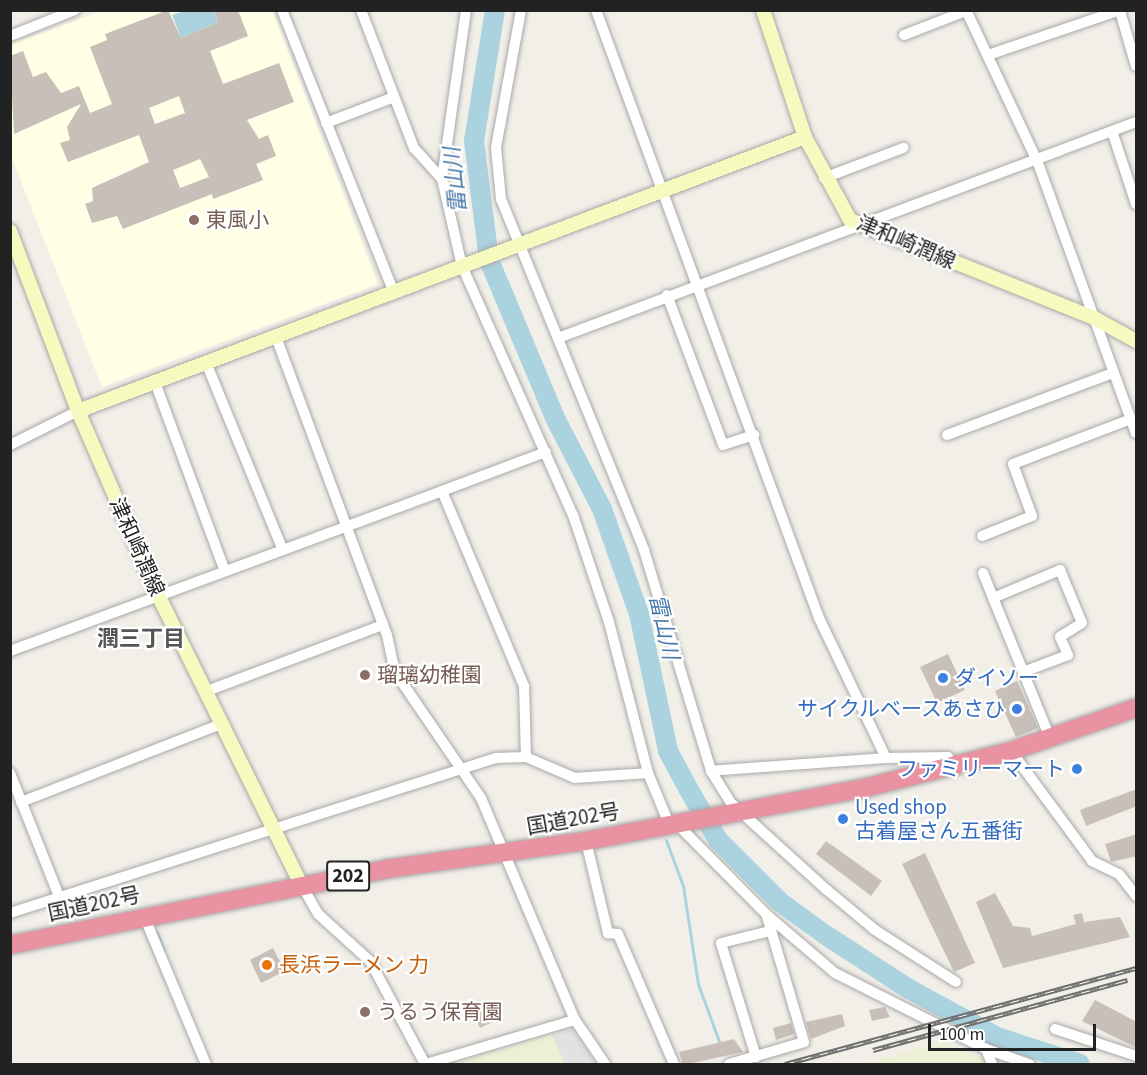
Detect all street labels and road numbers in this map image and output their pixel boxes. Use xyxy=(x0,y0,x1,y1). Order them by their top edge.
street label: 津和崎潤線 xyxy=(853,210,959,274)
street label: 津和崎潤線 xyxy=(104,494,170,600)
street label: 国道202号 xyxy=(524,798,622,840)
road number: 202 xyxy=(326,859,370,893)
street label: 国道202号 xyxy=(45,882,143,926)

